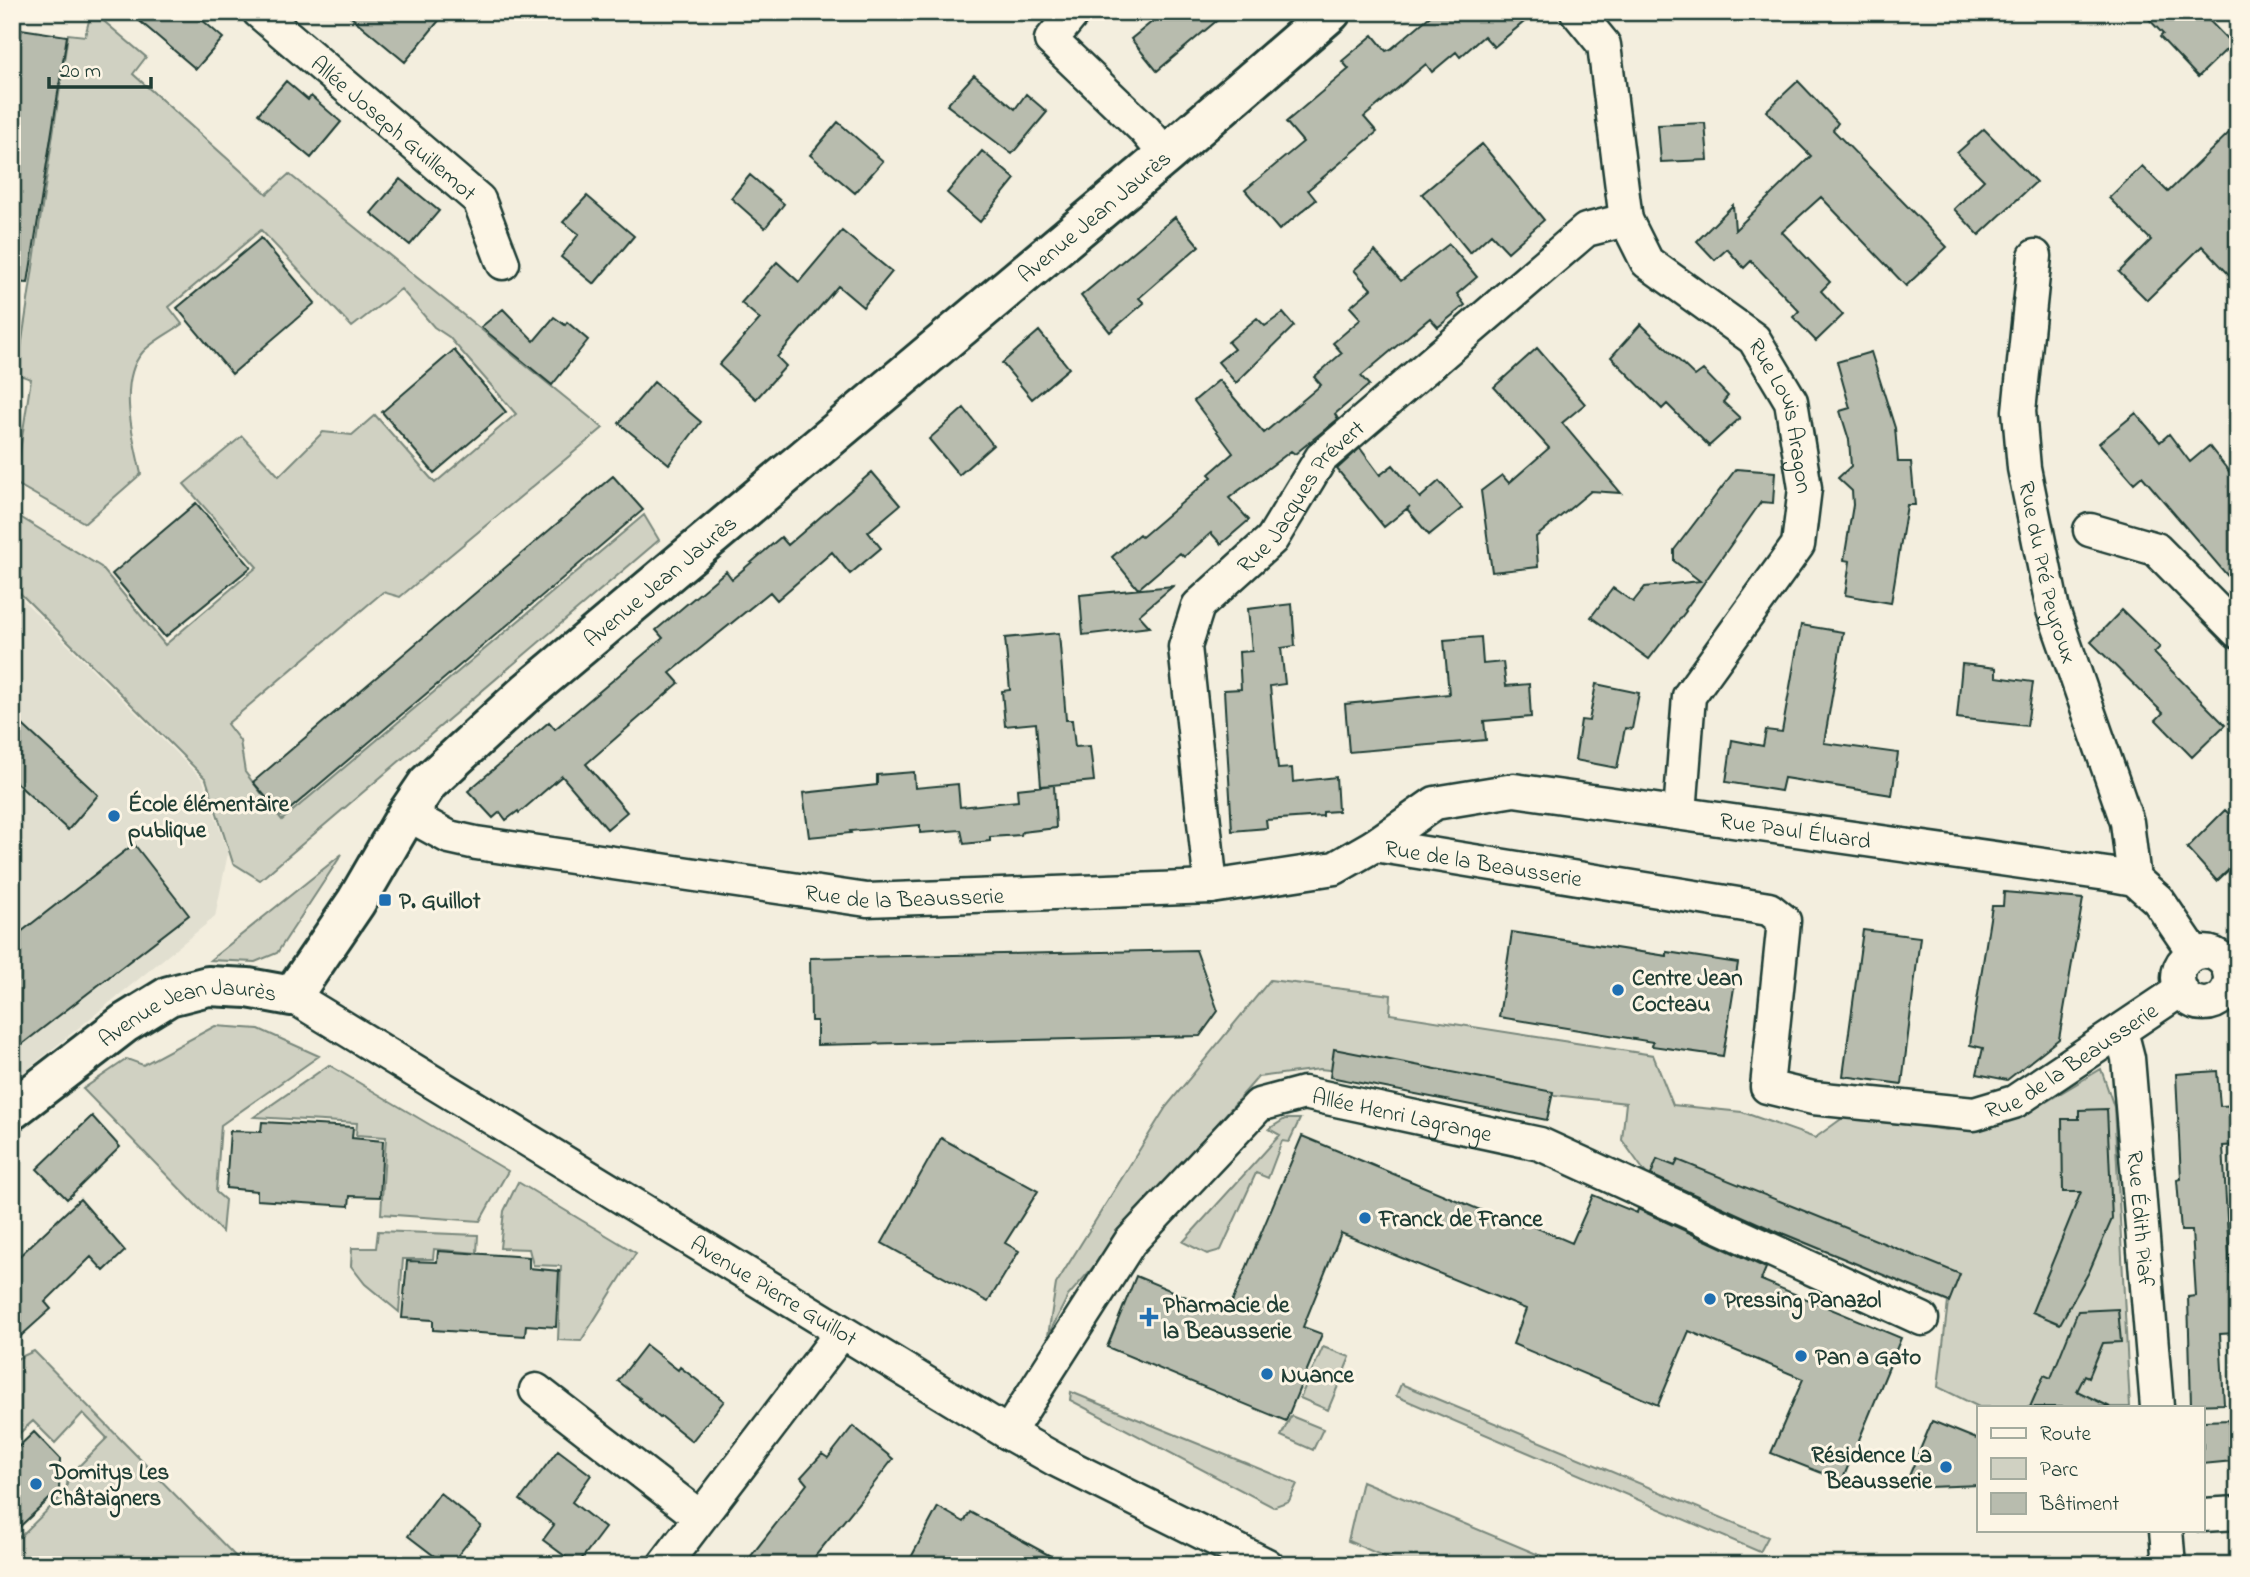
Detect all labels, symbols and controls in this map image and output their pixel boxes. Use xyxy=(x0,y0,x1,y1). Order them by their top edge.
scale bar xyxy=(49,46,150,90)
street label: Allée Joseph Guillemot xyxy=(302,49,483,210)
text: 20 m xyxy=(60,57,101,87)
street label: Avenue Jean Jaurès xyxy=(1011,143,1179,292)
street label: Rue Louis Aragon xyxy=(1738,333,1820,496)
street label: Rue Jacques Prévert xyxy=(1230,413,1373,582)
street label: Rue du Pré Peyroux xyxy=(2008,479,2084,668)
street label: Avenue Jean Jaurès xyxy=(577,508,745,657)
place label: École élémentaire publique xyxy=(128,789,290,848)
street label: Rue Paul Éluard xyxy=(1717,805,1873,859)
marker: École élémentaire publique xyxy=(106,808,122,824)
street label: Rue de la Beausserie xyxy=(1382,833,1585,898)
street label: Rue de la Beausserie xyxy=(802,877,1005,919)
place label: P. Guillot xyxy=(399,886,481,919)
marker: P. Guillot xyxy=(377,892,393,908)
place label: Centre Jean Cocteau xyxy=(1632,963,1742,1022)
street label: Avenue Jean Jaurès xyxy=(92,972,279,1057)
marker: Centre Jean Cocteau xyxy=(1610,982,1626,998)
street label: Rue de la Beausserie xyxy=(1981,995,2166,1129)
street label: Allée Henri Lagrange xyxy=(1309,1081,1496,1152)
street label: Rue Édith Piaf xyxy=(2117,1149,2161,1288)
place label: Franck de France xyxy=(1378,1204,1543,1237)
marker: Franck de France xyxy=(1357,1210,1373,1226)
street label: Avenue Pierre Guillot xyxy=(683,1229,863,1356)
place label: Pressing Panazol xyxy=(1724,1285,1881,1320)
place label: Pharmacie de la Beausserie xyxy=(1163,1290,1292,1349)
marker: Pressing Panazol xyxy=(1702,1291,1718,1307)
marker: Pharmacie de la Beausserie xyxy=(1141,1309,1157,1325)
place label: Pan a Gato xyxy=(1815,1342,1921,1375)
marker: Pan a Gato xyxy=(1793,1348,1809,1364)
place label: Nuance xyxy=(1281,1360,1355,1393)
marker: Nuance xyxy=(1259,1366,1275,1382)
legend xyxy=(1977,1406,2204,1532)
text: Route xyxy=(2040,1420,2092,1450)
place label: Résidence La Beausserie xyxy=(1811,1440,1933,1499)
text: Parc xyxy=(2040,1456,2079,1486)
place label: Domitys Les Châtaigners xyxy=(49,1457,170,1518)
marker: Résidence La Beausserie xyxy=(1938,1459,1954,1475)
marker: Domitys Les Châtaigners xyxy=(28,1476,44,1492)
text: Bâtiment xyxy=(2039,1490,2119,1520)

